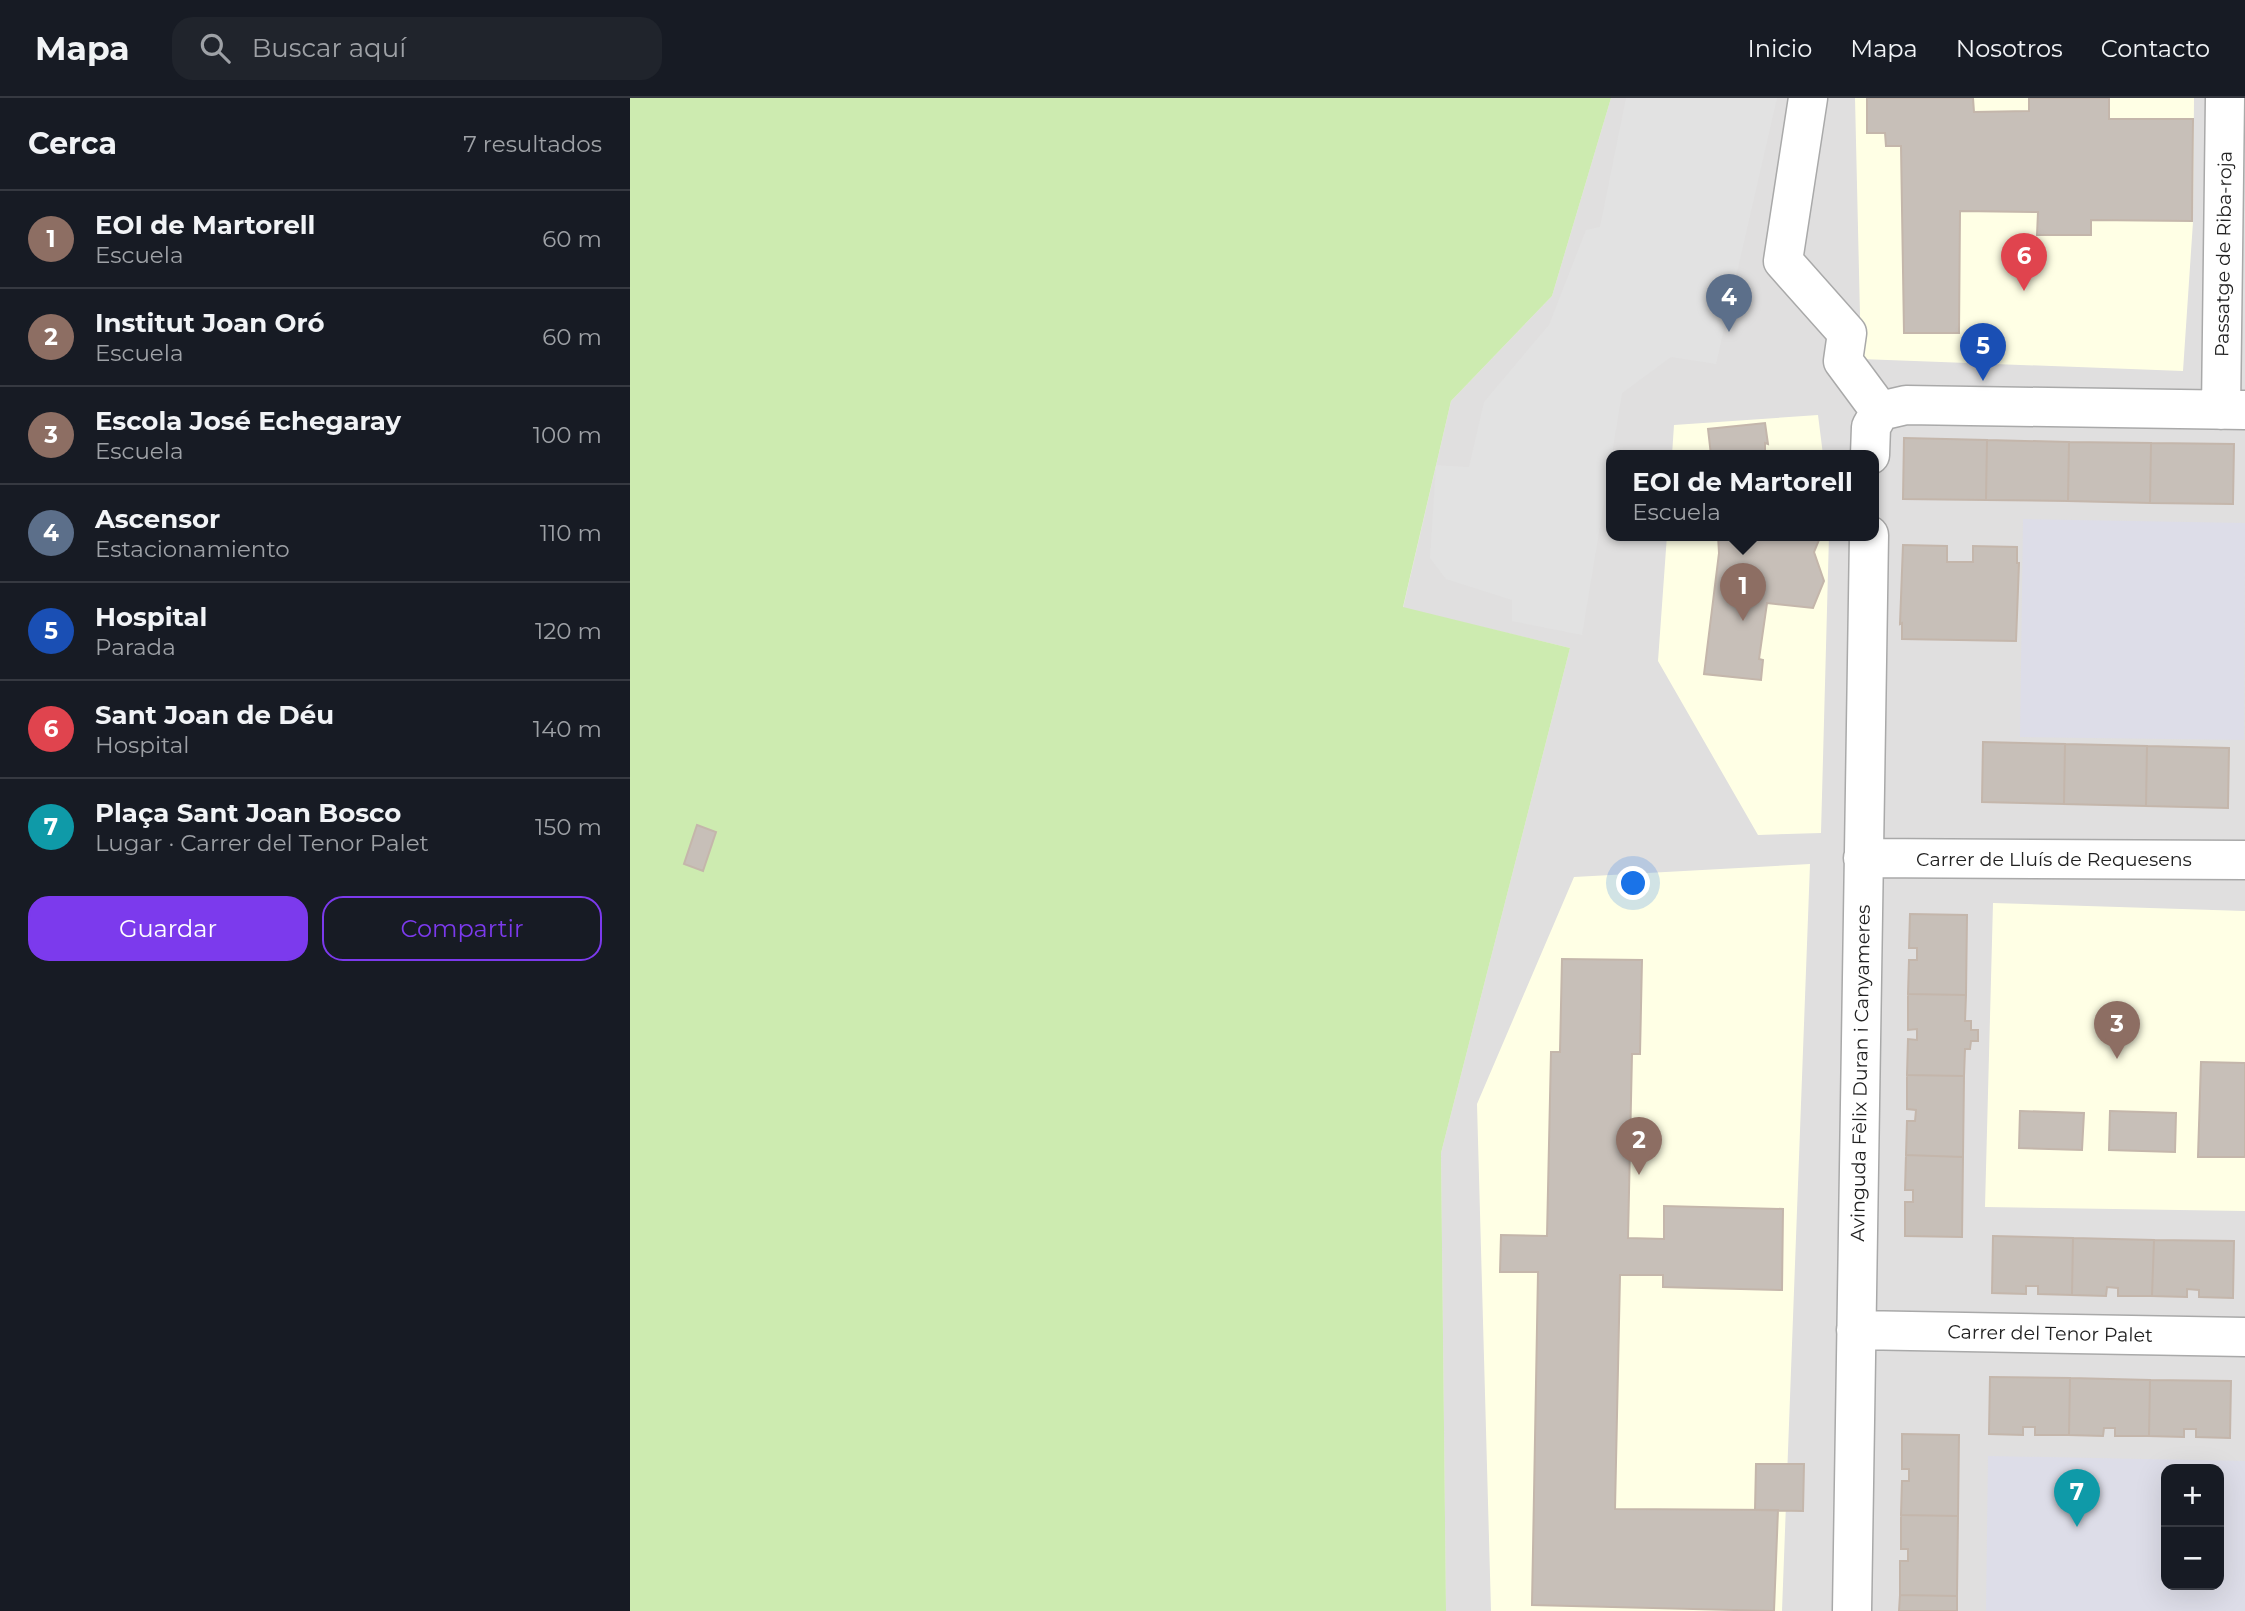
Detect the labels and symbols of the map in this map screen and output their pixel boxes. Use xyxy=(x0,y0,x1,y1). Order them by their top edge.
street label: Passatge de Riba-roja xyxy=(2210,151,2237,357)
pin: 6 xyxy=(2001,233,2047,291)
pin: 4 xyxy=(1706,274,1752,332)
pin: 5 xyxy=(1960,323,2006,381)
pin: 1 xyxy=(1720,563,1766,621)
street label: Carrer de Lluís de Requesens xyxy=(1916,848,2192,871)
your location xyxy=(1616,866,1650,900)
street label: Avinguda Fèlix Duran i Canyameres xyxy=(1846,904,1875,1242)
pin: 3 xyxy=(2094,1001,2140,1059)
pin: 2 xyxy=(1616,1117,1662,1175)
street label: Carrer del Tenor Palet xyxy=(1947,1320,2153,1347)
pin: 7 xyxy=(2054,1469,2100,1527)

